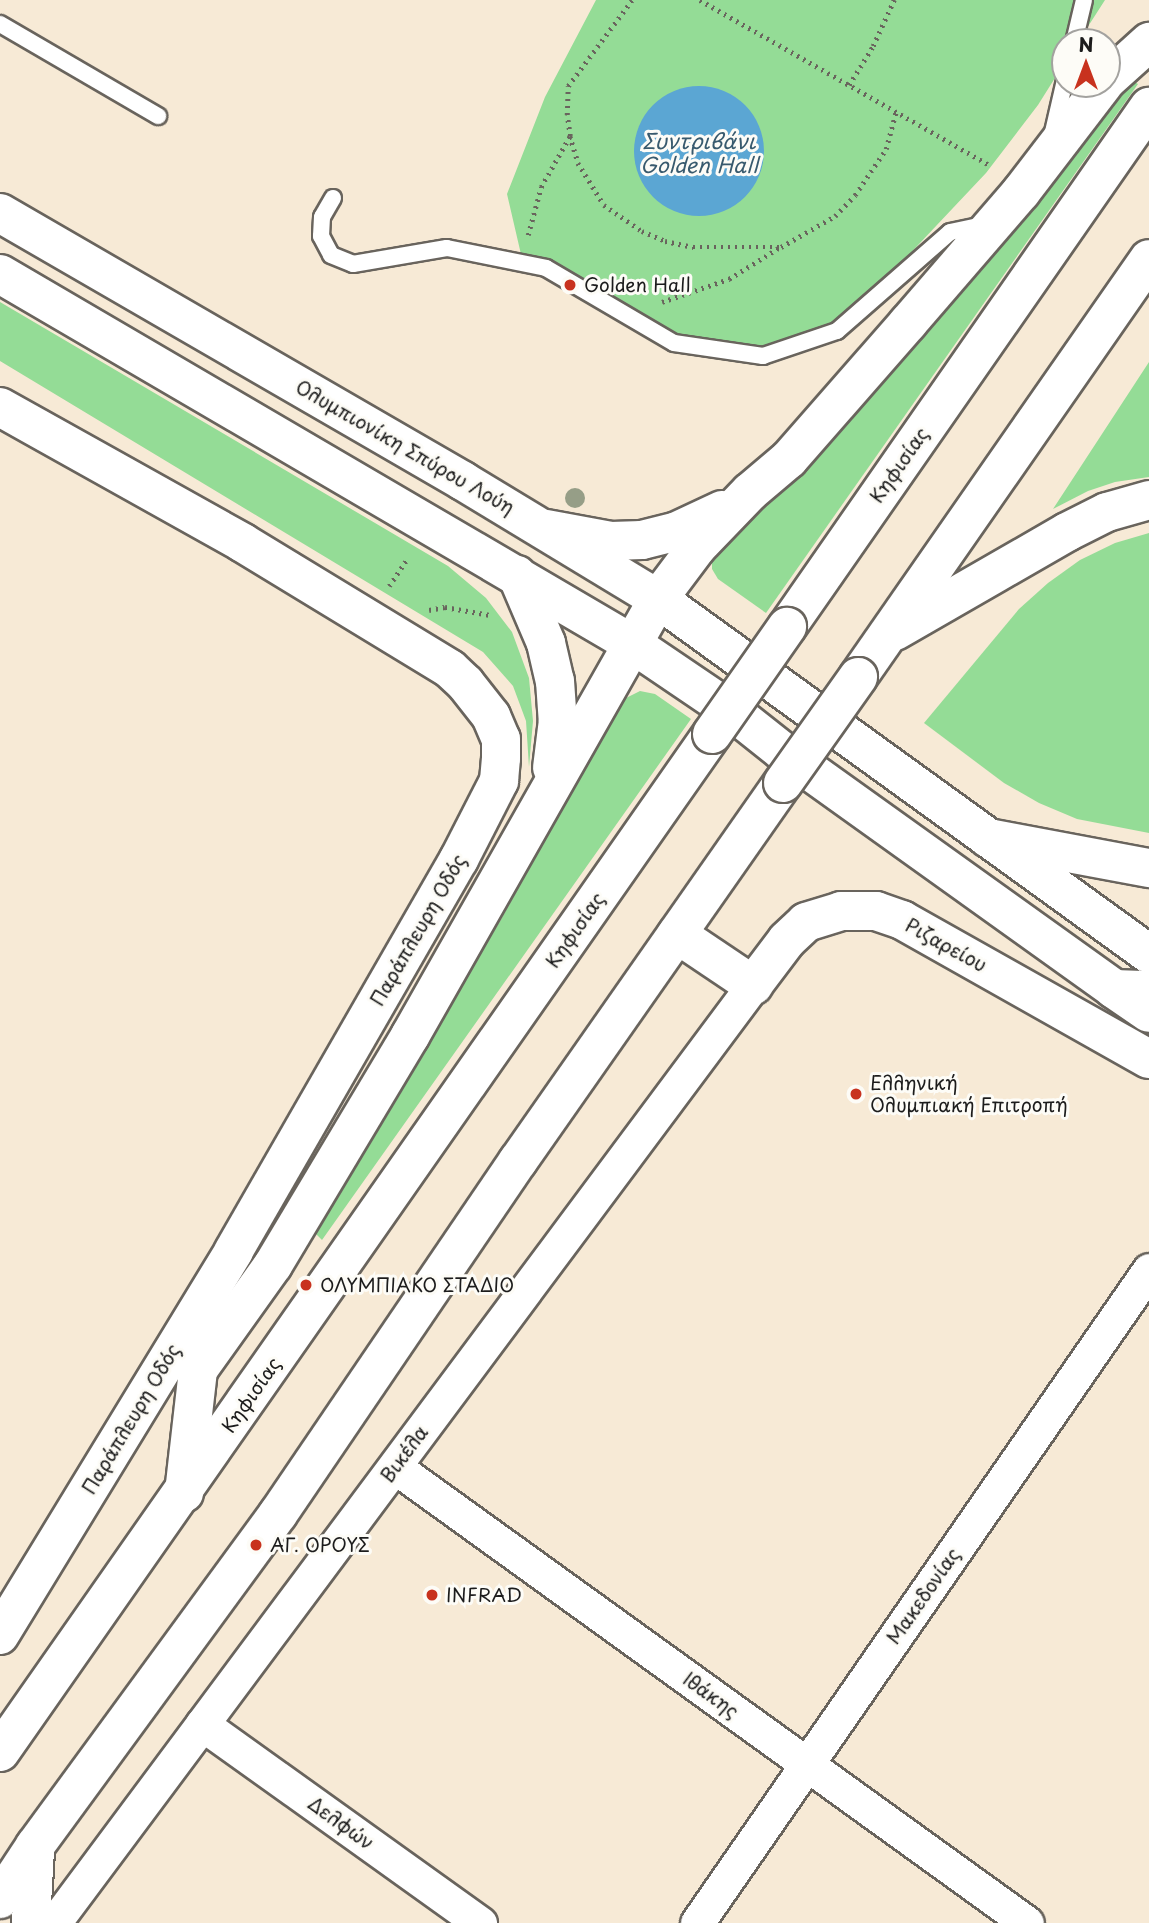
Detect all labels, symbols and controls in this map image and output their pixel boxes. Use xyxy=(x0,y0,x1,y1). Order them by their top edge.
north arrow xyxy=(1051,28,1121,98)
text: N xyxy=(1078,30,1094,58)
water label: Συντριβάνι Golden Hall xyxy=(640,127,758,177)
place label: Golden Hall xyxy=(584,274,690,296)
marker: Golden Hall xyxy=(562,277,578,293)
street label: Ολυμπιονίκη Σπύρου Λούη xyxy=(292,375,518,519)
street label: Κηφισίας xyxy=(865,423,933,507)
street label: Παράπλευρη Οδός xyxy=(365,850,471,1010)
street label: Κηφισίας xyxy=(541,888,609,972)
street label: Ριζαρείου xyxy=(901,913,991,977)
place label: Ελληνική Ολυμπιακή Επιτροπή xyxy=(870,1072,1069,1116)
marker: Ελληνική Ολυμπιακή Επιτροπή xyxy=(848,1086,864,1102)
place label: ΟΛΥΜΠΙΑΚΟ ΣΤΑΔΙΟ xyxy=(320,1274,517,1296)
marker: ΟΛΥΜΠΙΑΚΟ ΣΤΑΔΙΟ xyxy=(298,1277,314,1293)
street label: Παράπλευρη Οδός xyxy=(77,1340,185,1498)
street label: Κηφισίας xyxy=(217,1353,285,1437)
street label: Βικέλα xyxy=(375,1421,433,1487)
place label: ΑΓ. ΟΡΟΥΣ xyxy=(270,1534,370,1556)
marker: ΑΓ. ΟΡΟΥΣ xyxy=(248,1537,264,1553)
street label: Μακεδονίας xyxy=(882,1544,964,1648)
place label: INFRAD xyxy=(446,1584,522,1606)
marker: INFRAD xyxy=(424,1587,440,1603)
street label: Ιθάκης xyxy=(679,1667,743,1723)
street label: Δελφών xyxy=(304,1792,378,1854)

